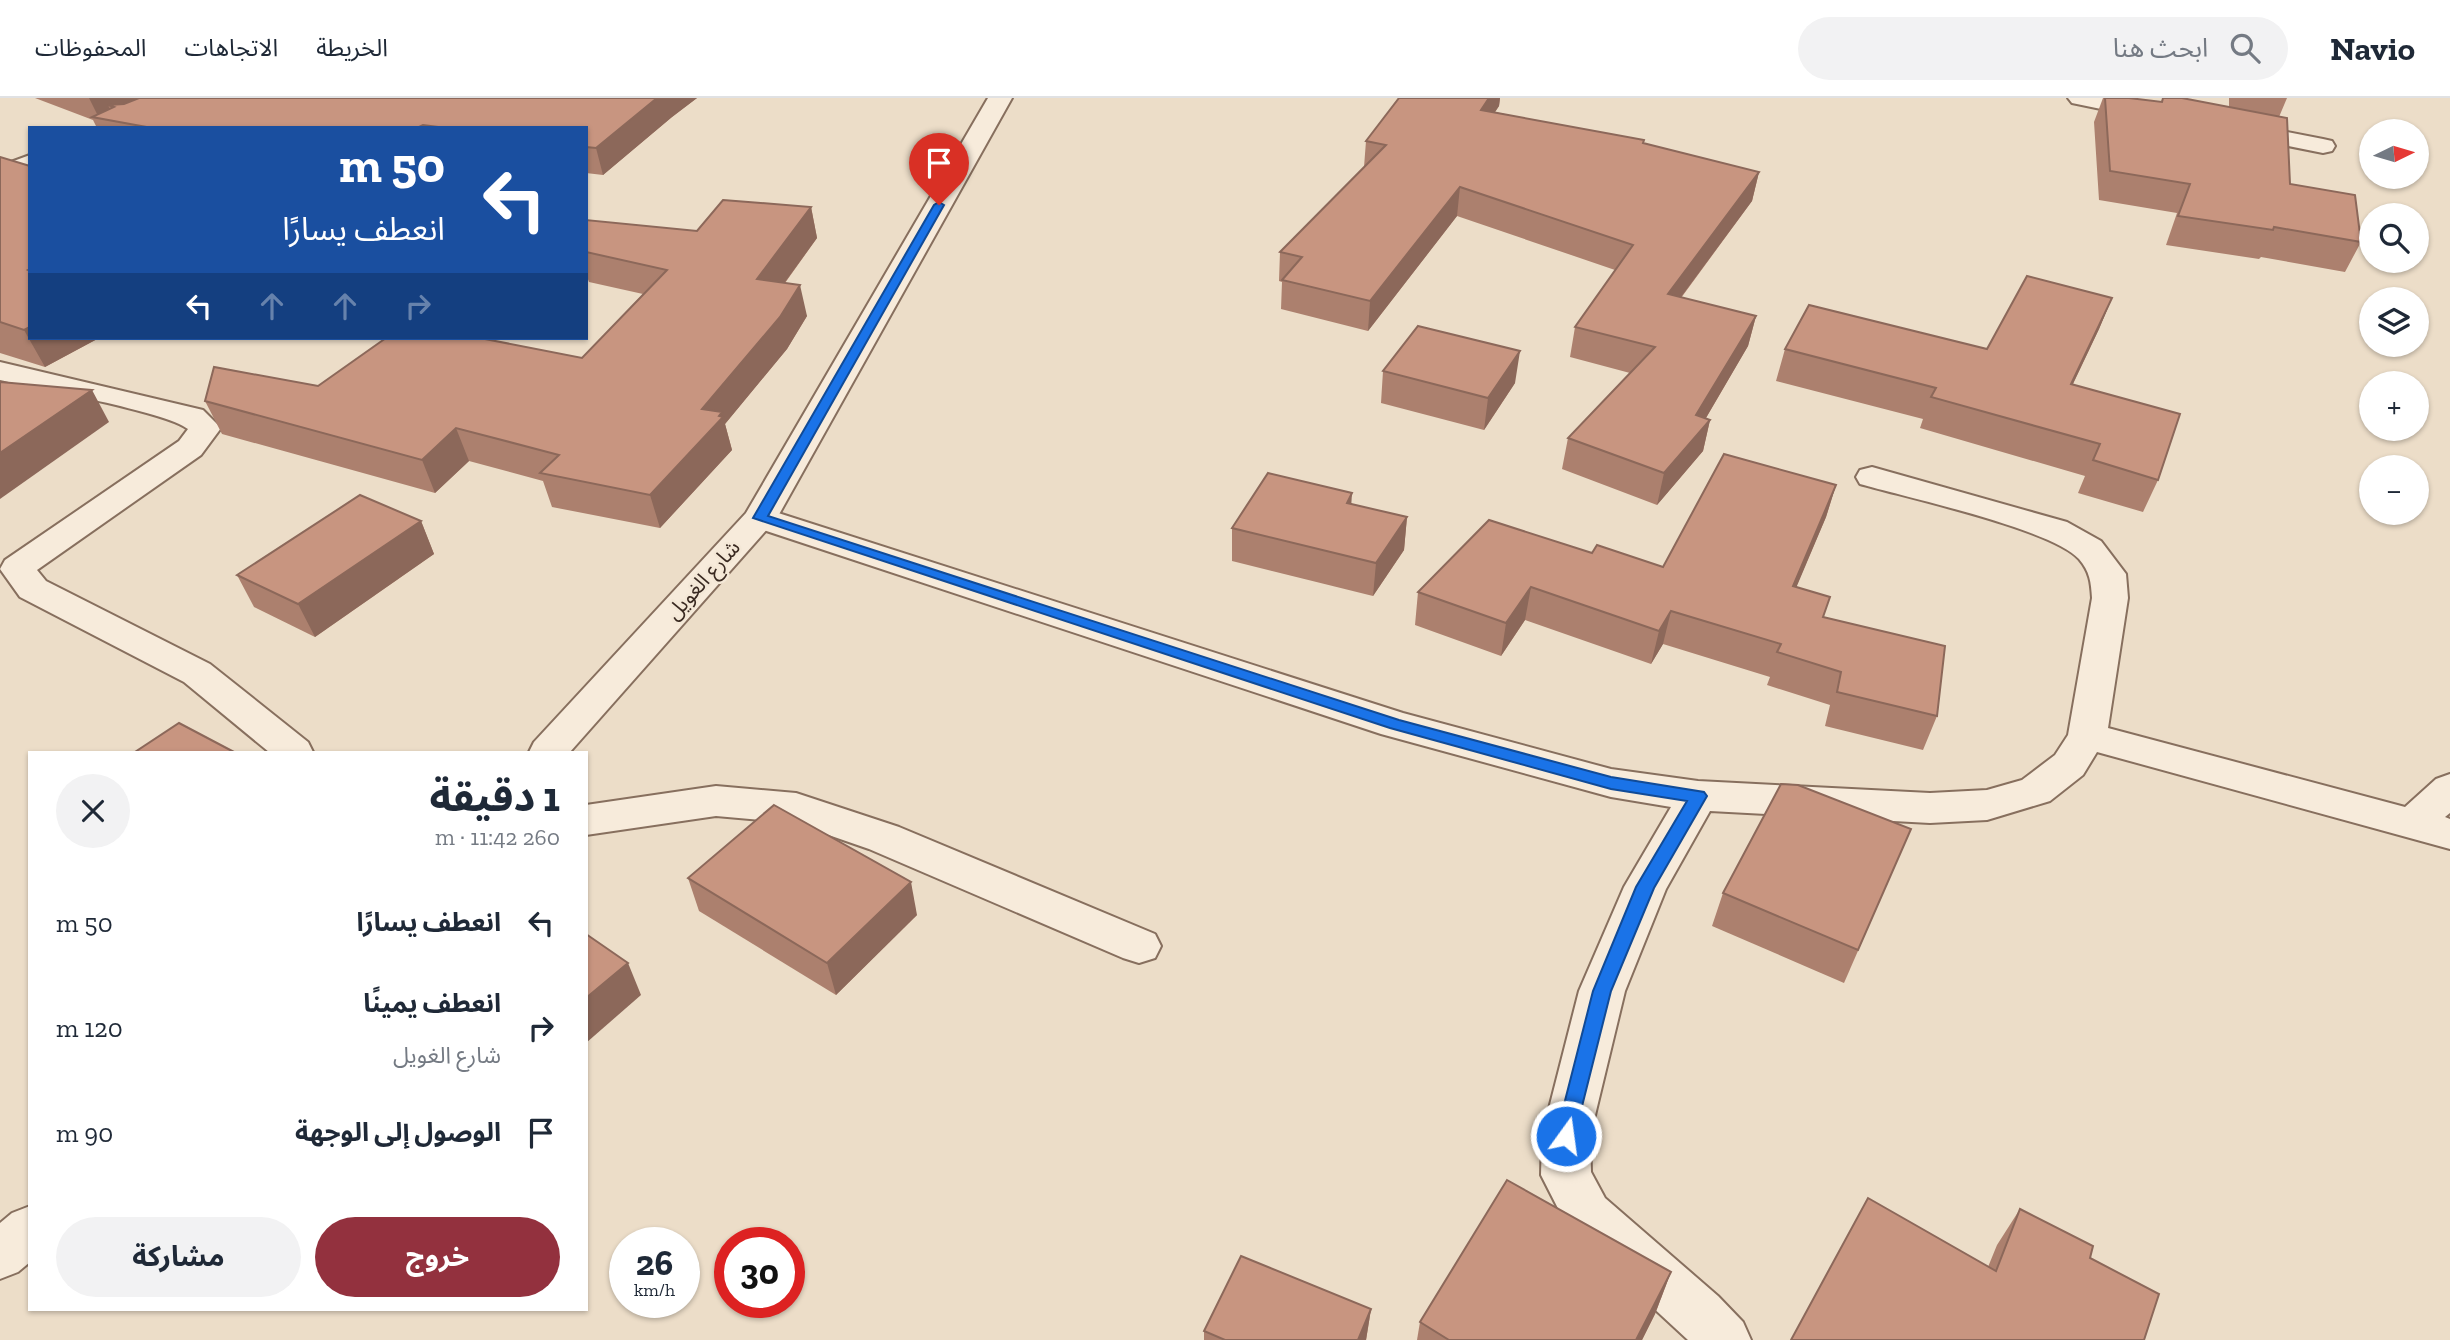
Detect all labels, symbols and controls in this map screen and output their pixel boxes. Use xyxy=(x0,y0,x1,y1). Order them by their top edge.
search box xyxy=(1798,17,2288,80)
icon: search xyxy=(2226,29,2264,67)
text: Navio xyxy=(2330,29,2415,68)
text: ابحث هنا xyxy=(2113,32,2208,64)
text: المحفوظات xyxy=(35,33,146,62)
text: الاتجاهات xyxy=(184,33,278,62)
text: الخريطة xyxy=(316,33,388,62)
north arrow xyxy=(2359,119,2429,189)
map controls xyxy=(2359,119,2429,525)
pin xyxy=(909,133,969,205)
text: 50 m xyxy=(339,136,445,195)
icon: arrive xyxy=(920,144,958,182)
icon: left xyxy=(469,154,560,245)
button: search xyxy=(2359,203,2429,273)
text: انعطف يسارًا xyxy=(282,210,445,248)
icon: left xyxy=(180,287,218,325)
icon: ahead xyxy=(253,287,291,325)
icon: ahead xyxy=(326,287,364,325)
icon: right xyxy=(399,287,437,325)
button: layers xyxy=(2359,287,2429,357)
button: + xyxy=(2359,371,2429,441)
button: − xyxy=(2359,455,2429,525)
street label: شارع الغويل xyxy=(660,535,747,627)
text: 1 دقيقة xyxy=(430,771,560,822)
button: close xyxy=(56,774,130,848)
text: 260 m · 11:42 xyxy=(435,823,560,851)
icon: left xyxy=(522,904,560,942)
text: انعطف يسارًا xyxy=(356,906,501,938)
text: 50 m xyxy=(56,907,113,939)
text: انعطف يمينًا xyxy=(363,987,501,1019)
icon: right xyxy=(522,1009,560,1047)
text: 120 m xyxy=(56,1012,123,1044)
text: شارع الغويل xyxy=(393,1041,501,1069)
position arrow xyxy=(1529,1099,1603,1173)
icon: arrive xyxy=(522,1114,560,1152)
text: الوصول إلى الوجهة xyxy=(295,1116,501,1148)
text: 90 m xyxy=(56,1117,113,1149)
button: مشاركة xyxy=(56,1217,301,1297)
button: خروج xyxy=(315,1217,560,1297)
speed limit sign: 30 xyxy=(714,1227,805,1318)
text: 26 xyxy=(636,1242,673,1284)
text: km/h xyxy=(634,1279,675,1301)

